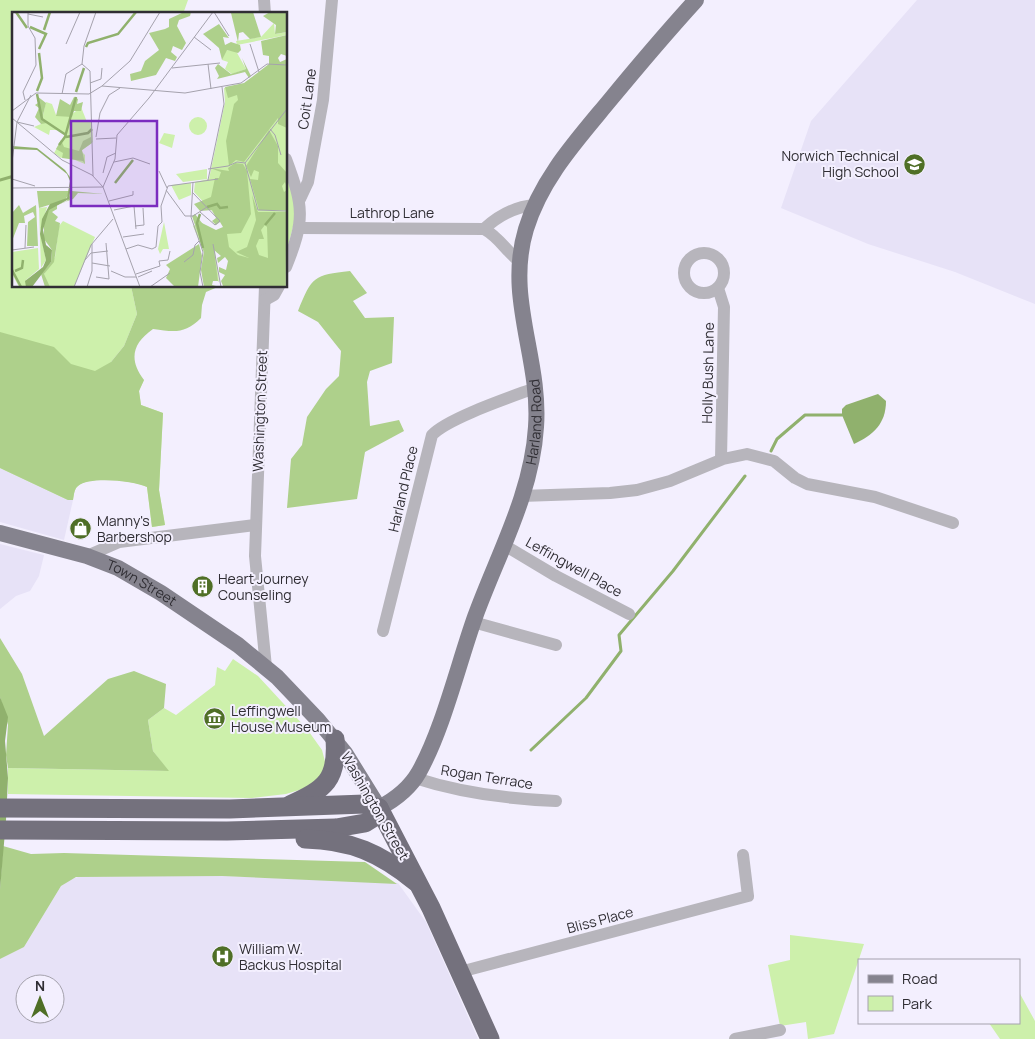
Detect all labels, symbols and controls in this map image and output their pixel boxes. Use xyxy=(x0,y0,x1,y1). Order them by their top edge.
inset map xyxy=(12,12,288,288)
street label: Coit Lane xyxy=(293,67,320,131)
place label: Norwich Technical High School xyxy=(781,146,899,181)
school or university icon: Norwich Technical High School xyxy=(903,152,927,176)
street label: Lathrop Lane xyxy=(350,203,434,222)
street label: Holly Bush Lane xyxy=(697,322,718,424)
street label: Washington Street xyxy=(248,349,271,472)
street label: Harland Road xyxy=(521,378,546,466)
street label: Harland Place xyxy=(383,444,422,534)
place label: Manny's Barbershop xyxy=(97,511,172,546)
shop icon: Manny's Barbershop xyxy=(69,517,93,541)
street label: Leffingwell Place xyxy=(522,532,626,601)
street label: Town Street xyxy=(104,555,181,610)
place label: Heart Journey Counseling xyxy=(218,569,309,604)
building icon: Heart Journey Counseling xyxy=(190,575,214,599)
place label: Leffingwell House Museum xyxy=(231,701,331,736)
museum icon: Leffingwell House Museum xyxy=(203,707,227,731)
street label: Washington Street xyxy=(337,748,414,864)
street label: Rogan Terrace xyxy=(440,760,534,793)
street label: Bliss Place xyxy=(565,902,635,937)
place label: William W. Backus Hospital xyxy=(239,939,342,974)
hospital icon: William W. Backus Hospital xyxy=(211,945,235,969)
legend xyxy=(858,959,1020,1024)
text: Road xyxy=(902,968,938,989)
north arrow xyxy=(15,974,65,1024)
text: N xyxy=(35,976,45,995)
text: Park xyxy=(902,993,932,1014)

